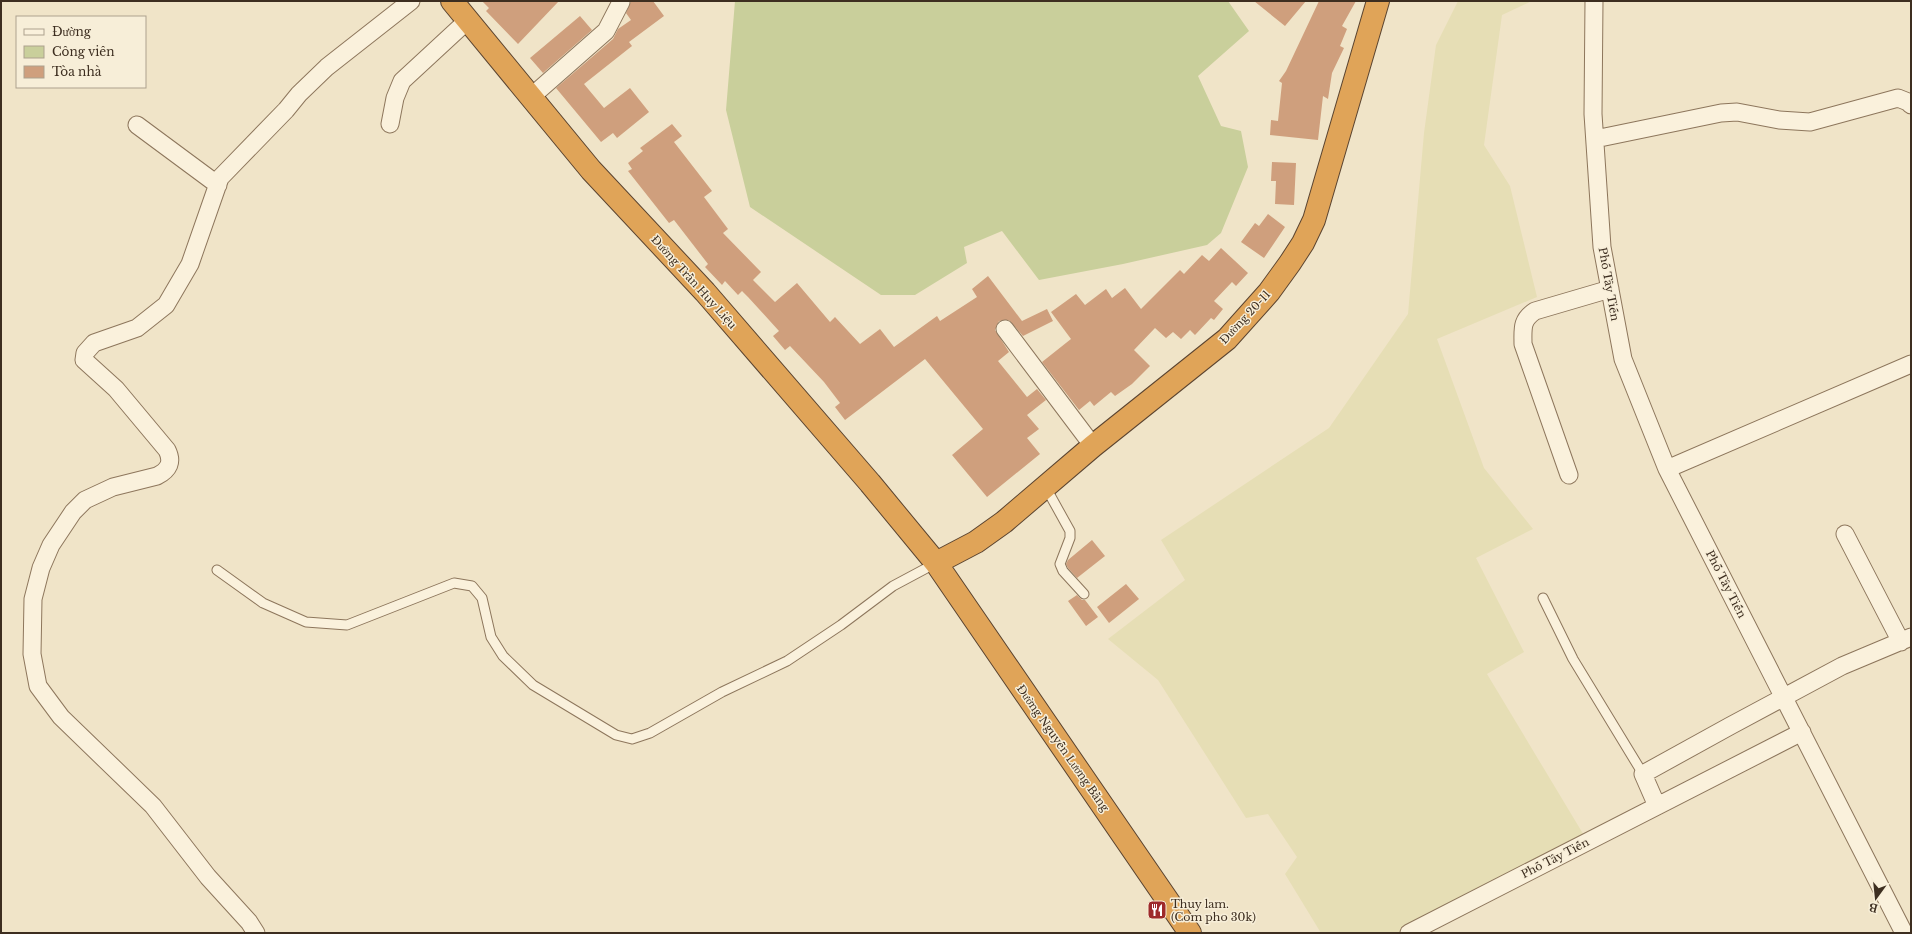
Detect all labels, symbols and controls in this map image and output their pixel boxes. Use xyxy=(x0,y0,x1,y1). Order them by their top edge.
legend xyxy=(16,16,146,88)
text: Đường xyxy=(52,24,92,39)
text: Công viên xyxy=(52,44,114,59)
text: Tòa nhà xyxy=(52,64,102,79)
street label: Đường Trần Huy Liệu xyxy=(648,232,740,332)
street label: Phố Tây Tiến xyxy=(1596,246,1622,322)
street label: Đường 20-11 xyxy=(1217,287,1273,347)
street label: Phố Tây Tiến xyxy=(1703,548,1749,621)
street label: Đường Nguyễn Lương Bằng xyxy=(1014,682,1112,814)
street label: Phố Tây Tiến xyxy=(1519,835,1592,881)
north arrow xyxy=(1856,878,1896,918)
place label: Thuy lam. (Com pho 30k) xyxy=(1171,897,1256,924)
restaurant icon: Thuy lam. (Com pho 30k) xyxy=(1146,899,1168,921)
text: B xyxy=(1867,900,1879,916)

